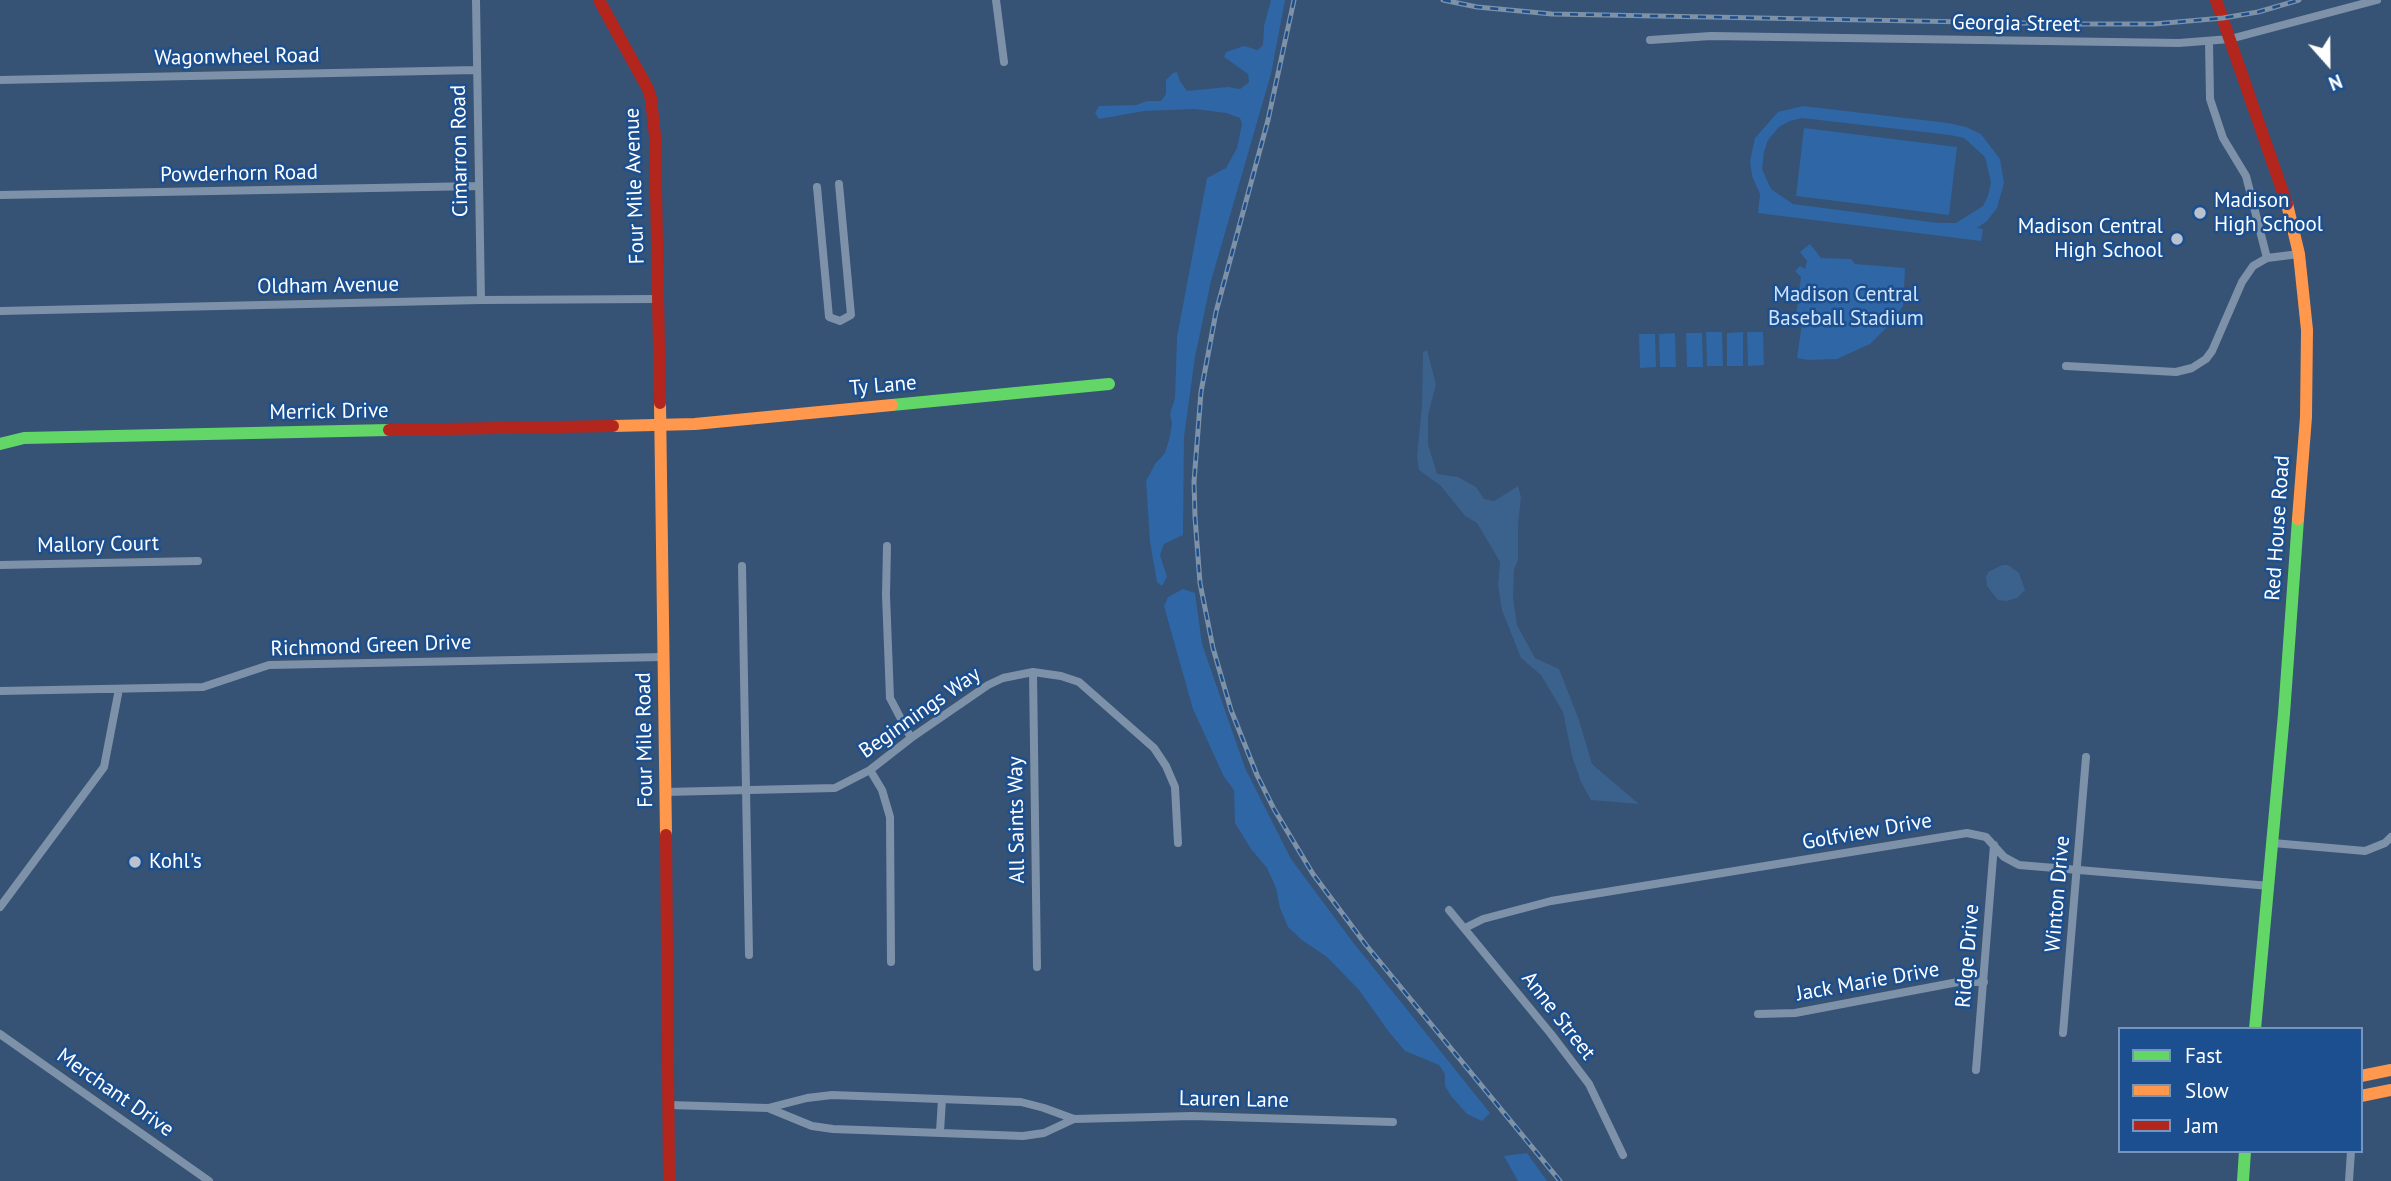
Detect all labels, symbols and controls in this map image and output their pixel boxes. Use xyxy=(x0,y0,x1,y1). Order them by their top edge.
street label: Georgia Street xyxy=(1952,10,2080,38)
north arrow xyxy=(2293,28,2363,98)
street label: Wagonwheel Road xyxy=(154,43,320,71)
text: N xyxy=(2325,69,2346,96)
street label: Cimarron Road xyxy=(446,85,474,217)
street label: Four Mile Avenue xyxy=(620,107,650,265)
street label: Powderhorn Road xyxy=(160,160,318,188)
place label: Madison High School xyxy=(2214,188,2323,238)
marker: Madison High School xyxy=(2192,205,2208,221)
place label: Madison Central High School xyxy=(2018,214,2163,264)
marker: Madison Central High School xyxy=(2169,231,2185,247)
street label: Oldham Avenue xyxy=(257,272,399,300)
park label: Madison Central Baseball Stadium xyxy=(1768,282,1924,332)
street label: Ty Lane xyxy=(848,371,918,401)
street label: Merrick Drive xyxy=(269,398,389,426)
street label: Red House Road xyxy=(2260,455,2296,601)
street label: Mallory Court xyxy=(37,531,159,559)
street label: Richmond Green Drive xyxy=(270,630,472,662)
street label: Beginnings Way xyxy=(855,662,985,764)
street label: Four Mile Road xyxy=(631,672,659,808)
street label: All Saints Way xyxy=(1003,756,1031,884)
street label: Golfview Drive xyxy=(1800,808,1934,856)
street label: Winton Drive xyxy=(2040,835,2076,953)
place label: Kohl's xyxy=(149,849,202,875)
marker: Kohl's xyxy=(127,854,143,870)
street label: Ridge Drive xyxy=(1951,903,1985,1009)
street label: Jack Marie Drive xyxy=(1795,957,1941,1007)
street label: Anne Street xyxy=(1516,967,1600,1065)
legend xyxy=(2118,1027,2363,1153)
text: Fast xyxy=(2185,1042,2222,1069)
street label: Merchant Drive xyxy=(52,1043,178,1143)
text: Slow xyxy=(2185,1077,2229,1104)
street label: Lauren Lane xyxy=(1179,1086,1289,1114)
text: Jam xyxy=(2185,1112,2219,1139)

